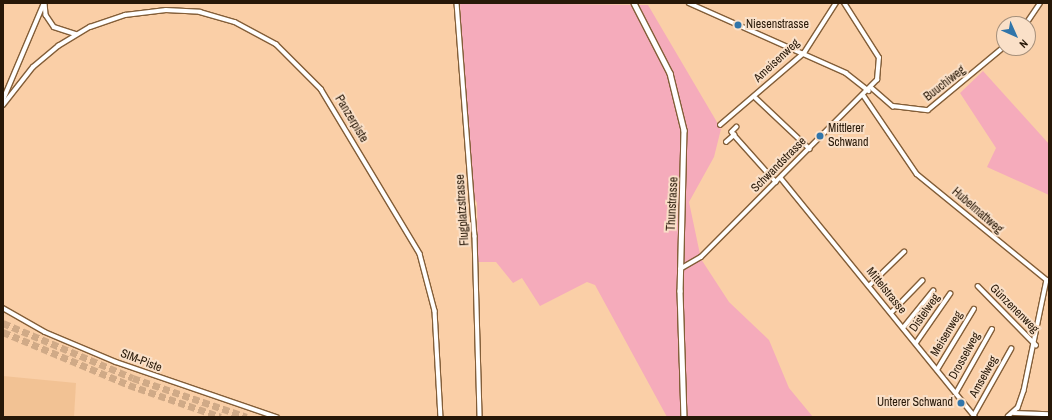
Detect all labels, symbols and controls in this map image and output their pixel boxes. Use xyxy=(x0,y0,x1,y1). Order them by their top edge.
north arrow xyxy=(996,16,1036,56)
place label: Niesenstrasse xyxy=(746,18,809,32)
marker: Niesenstrasse xyxy=(733,20,743,30)
street label: Ameisenweg xyxy=(751,36,803,86)
text: N xyxy=(1017,37,1031,51)
street label: Buuchiweg xyxy=(921,63,969,105)
street label: Panzerpiste xyxy=(331,93,371,145)
place label: Mittlerer Schwand xyxy=(828,122,868,150)
marker: Mittlerer Schwand xyxy=(815,131,825,141)
street label: Schwandstrasse xyxy=(748,134,810,196)
street label: Flugplatzstrasse xyxy=(453,174,473,246)
street label: Thunstrasse xyxy=(664,177,682,231)
street label: Hubelmattweg xyxy=(949,185,1005,237)
street label: Mittelstrasse xyxy=(863,265,909,317)
street label: Günzenenweg xyxy=(986,281,1042,337)
street label: Distelweg xyxy=(907,291,943,335)
street label: Meisenweg xyxy=(928,309,966,359)
street label: Drosselweg xyxy=(946,330,984,382)
street label: SIM-Piste xyxy=(118,347,164,375)
street label: Amselweg xyxy=(967,354,1001,400)
place label: Unterer Schwand xyxy=(877,396,953,410)
marker: Unterer Schwand xyxy=(956,398,966,408)

